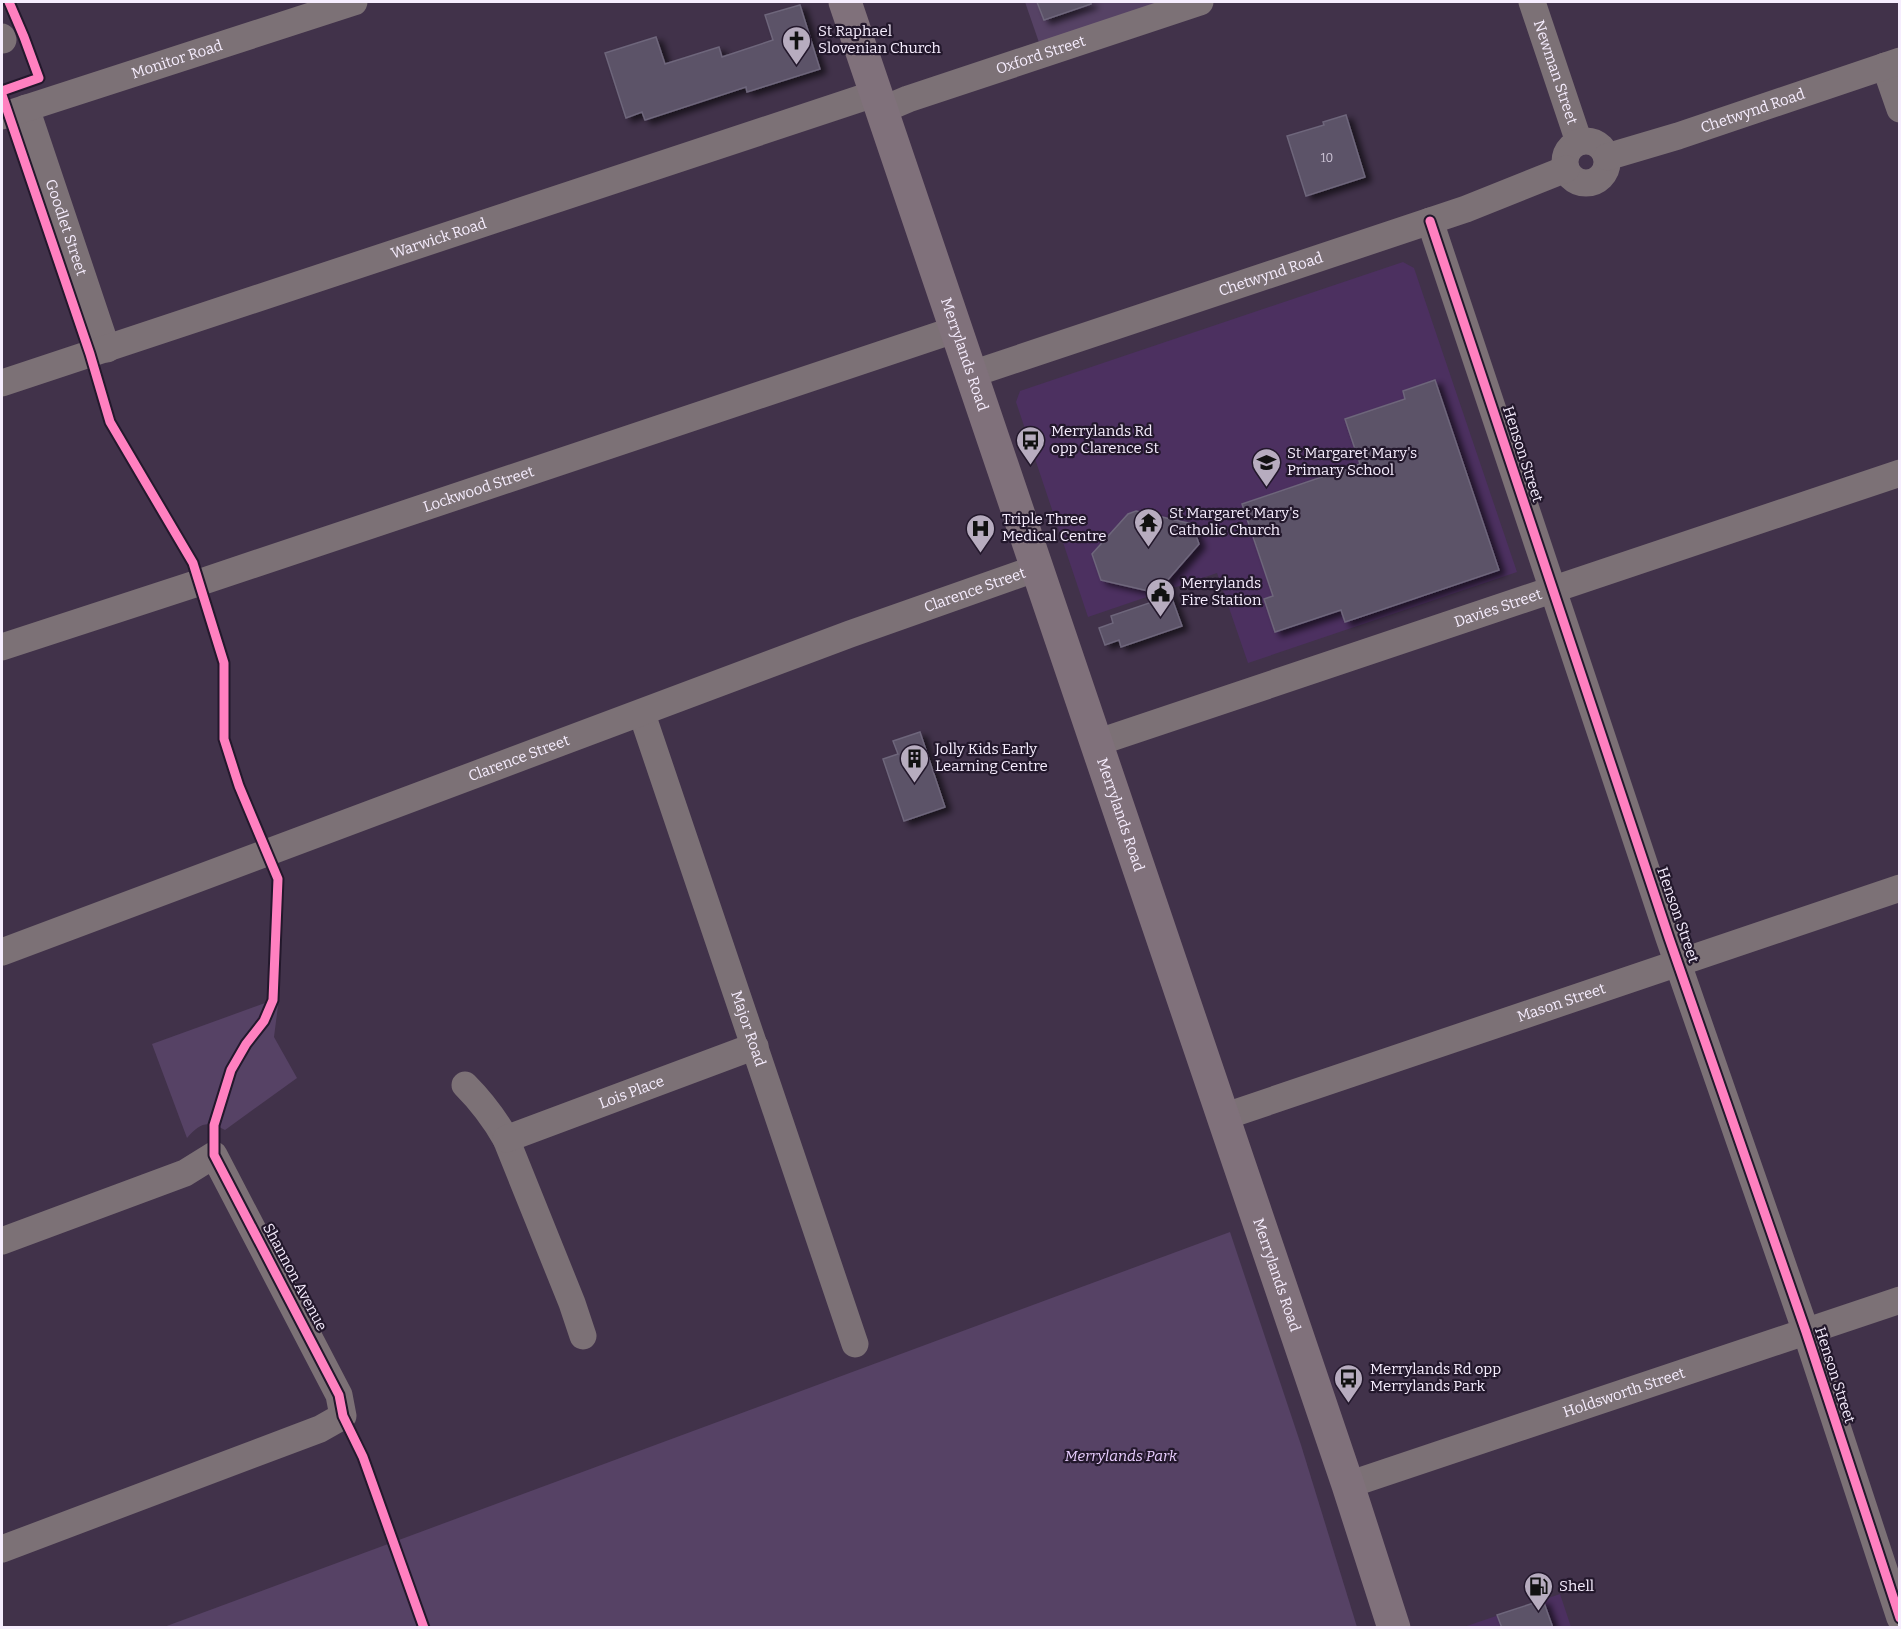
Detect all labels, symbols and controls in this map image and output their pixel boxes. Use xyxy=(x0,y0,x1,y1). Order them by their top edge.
street label: Newman Street xyxy=(1530,18,1582,127)
place label: St Raphael Slovenian Church xyxy=(818,22,942,57)
church icon: St Raphael Slovenian Church xyxy=(781,24,813,66)
street label: Oxford Street xyxy=(994,32,1088,78)
street label: Monitor Road xyxy=(129,36,225,82)
street label: Chetwynd Road xyxy=(1698,85,1807,137)
house number: 10 xyxy=(1321,151,1333,165)
street label: Goodlet Street xyxy=(42,177,91,279)
street label: Warwick Road xyxy=(388,214,489,263)
street label: Chetwynd Road xyxy=(1216,248,1325,300)
street label: Merrylands Road xyxy=(937,295,992,413)
street label: Henson Street xyxy=(1499,404,1547,505)
place label: Merrylands Rd opp Clarence St xyxy=(1051,422,1159,457)
bus stop icon: Merrylands Rd opp Clarence St xyxy=(1014,424,1046,466)
place label: St Margaret Mary's Primary School xyxy=(1287,444,1417,479)
school or university icon: St Margaret Mary's Primary School xyxy=(1250,446,1282,488)
street label: Lockwood Street xyxy=(421,462,537,516)
place label: St Margaret Mary's Catholic Church xyxy=(1169,504,1299,539)
temple icon: St Margaret Mary's Catholic Church xyxy=(1132,506,1164,548)
place label: Triple Three Medical Centre xyxy=(1002,510,1107,545)
hospital icon: Triple Three Medical Centre xyxy=(965,512,997,554)
street label: Clarence Street xyxy=(922,564,1029,616)
place label: Merrylands Fire Station xyxy=(1181,574,1262,609)
public building icon: Merrylands Fire Station xyxy=(1144,576,1176,618)
street label: Davies Street xyxy=(1452,585,1545,631)
street label: Clarence Street xyxy=(466,731,572,785)
place label: Jolly Kids Early Learning Centre xyxy=(934,740,1048,775)
building icon: Jolly Kids Early Learning Centre xyxy=(898,742,930,784)
street label: Merrylands Road xyxy=(1093,755,1148,874)
street label: Henson Street xyxy=(1653,865,1703,966)
street label: Mason Street xyxy=(1515,979,1608,1026)
street label: Major Road xyxy=(727,988,770,1069)
street label: Lois Place xyxy=(596,1072,667,1112)
street label: Merrylands Road xyxy=(1249,1216,1304,1334)
street label: Shannon Avenue xyxy=(259,1220,331,1334)
street label: Henson Street xyxy=(1811,1325,1859,1426)
place label: Merrylands Rd opp Merrylands Park xyxy=(1370,1360,1501,1395)
bus stop icon: Merrylands Rd opp Merrylands Park xyxy=(1333,1362,1365,1404)
street label: Holdsworth Street xyxy=(1561,1364,1688,1421)
park label: Merrylands Park xyxy=(1065,1447,1178,1465)
fuel station icon: Shell xyxy=(1522,1570,1554,1612)
place label: Shell xyxy=(1559,1577,1594,1595)

